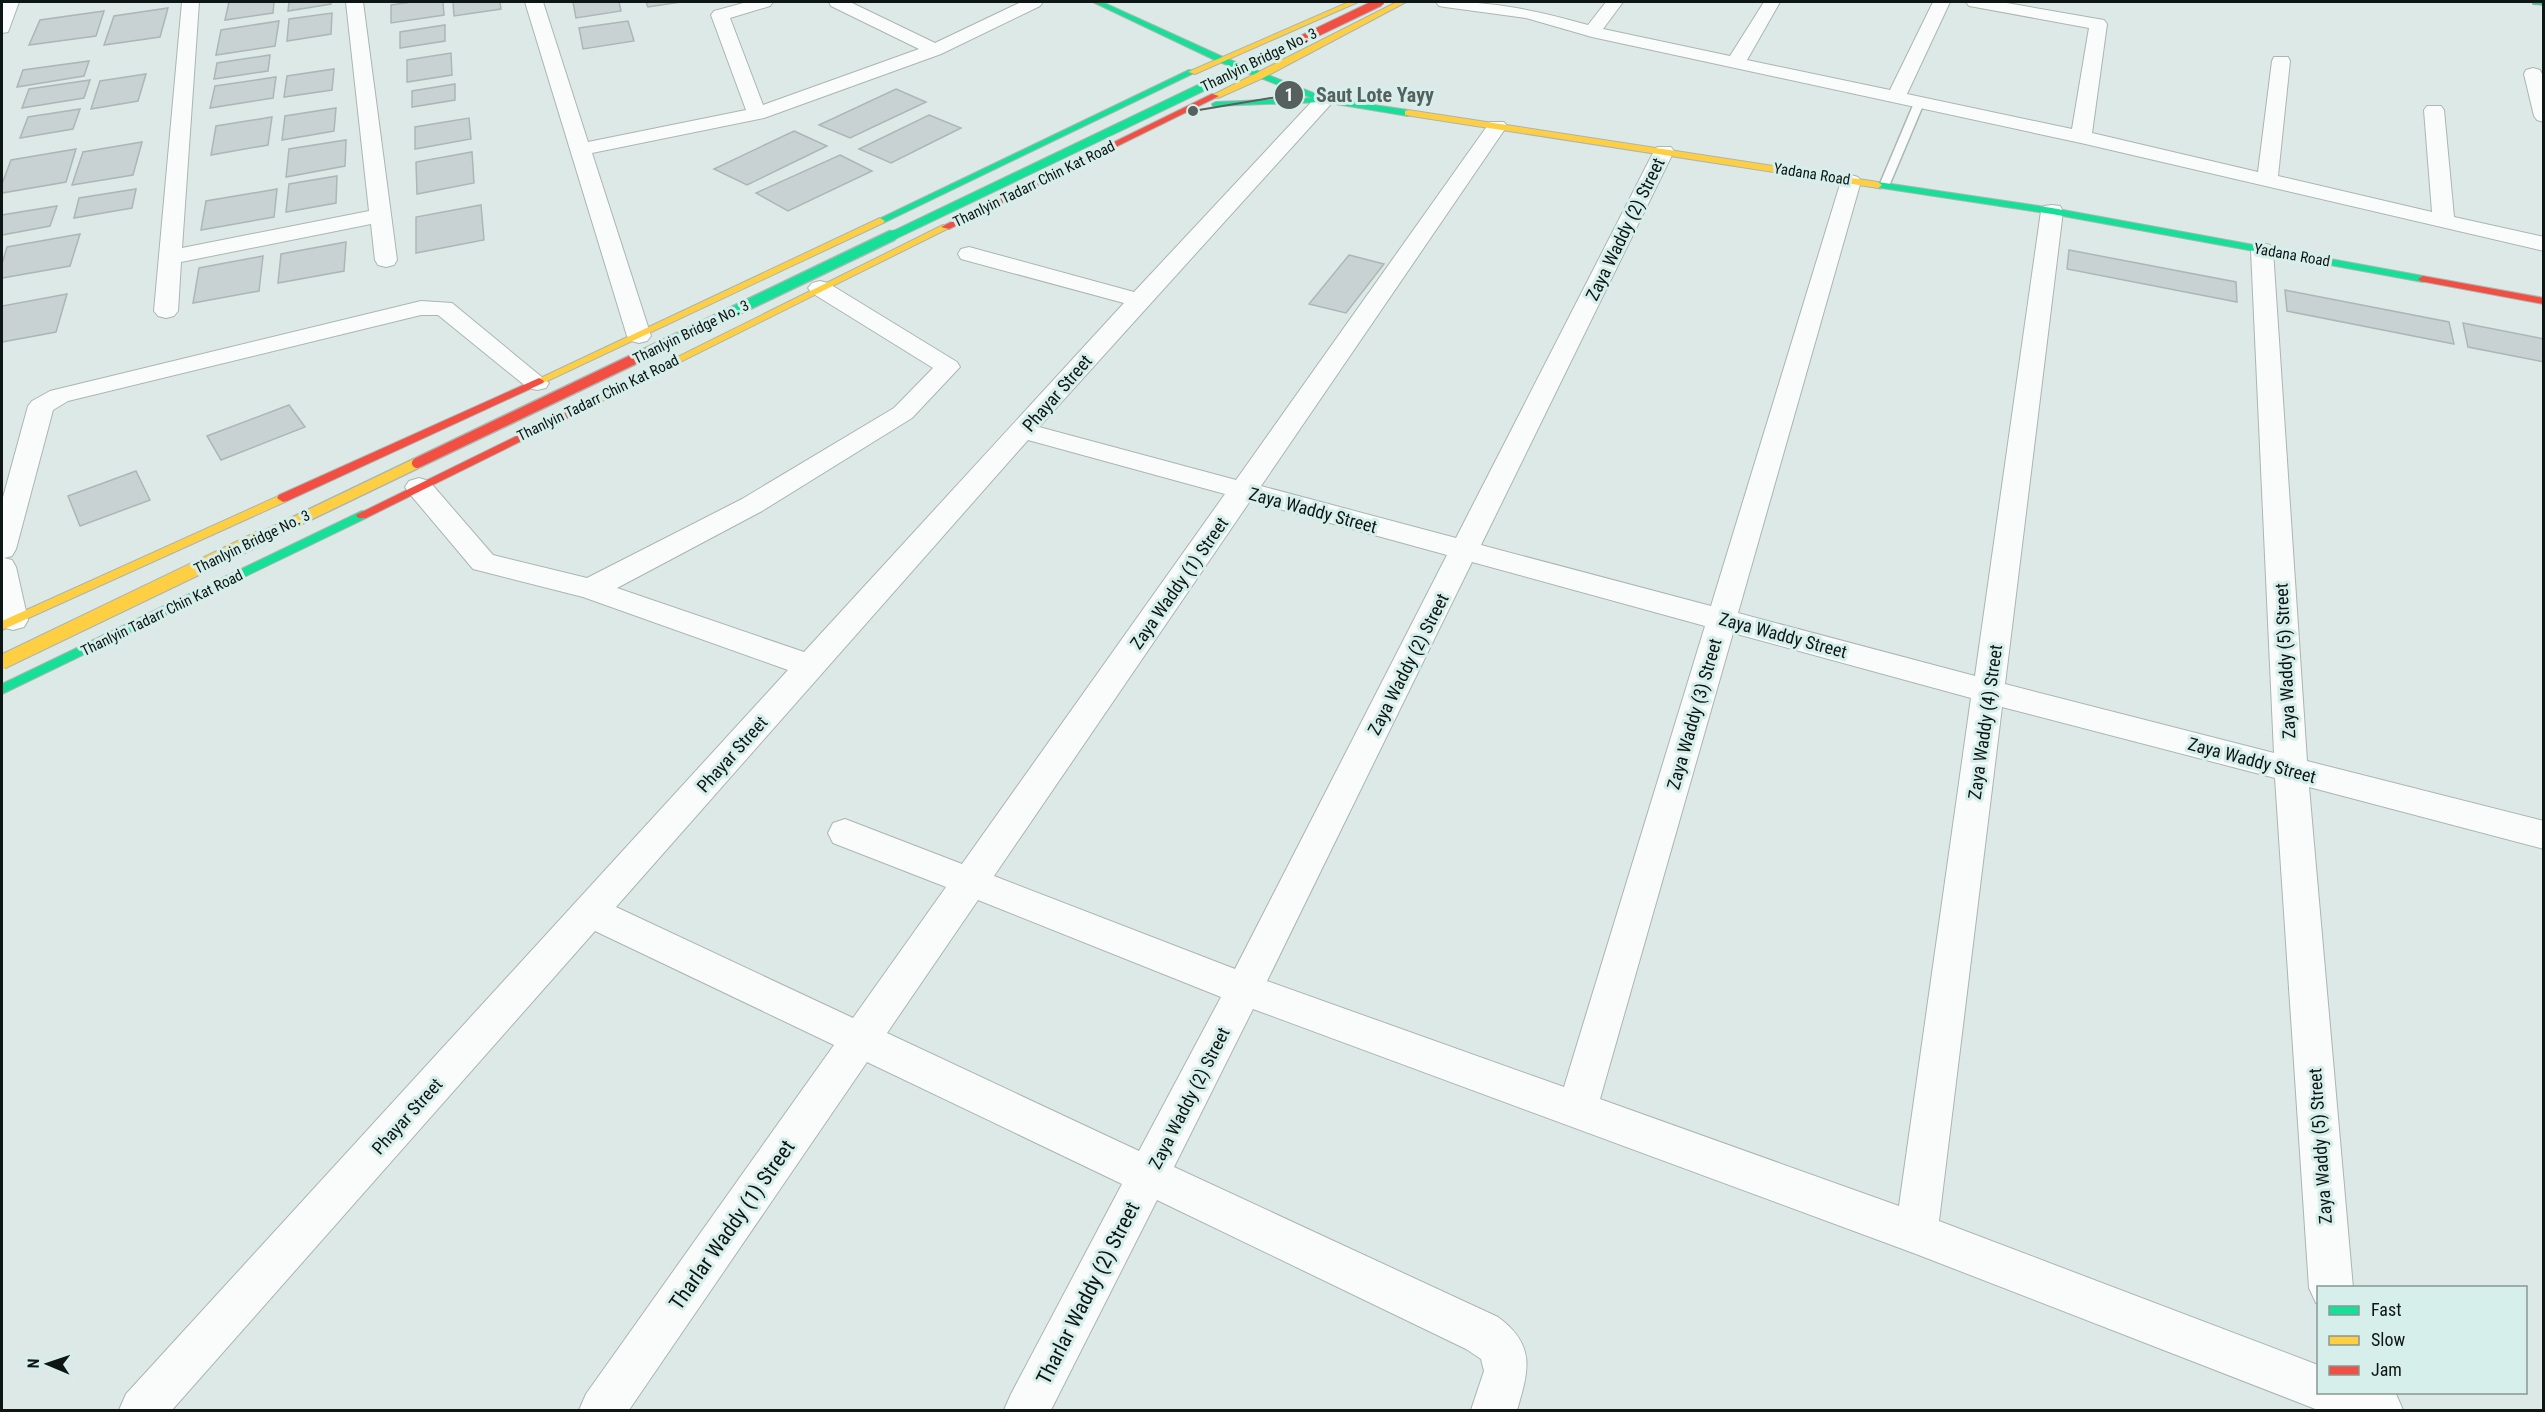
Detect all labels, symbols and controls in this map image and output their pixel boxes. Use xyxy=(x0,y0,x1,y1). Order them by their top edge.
street label: Thanlyin Bridge No. 3 xyxy=(1198,24,1320,96)
callout: Saut Lote Yayy xyxy=(1274,76,1446,114)
text: Saut Lote Yayy xyxy=(1316,83,1434,107)
text: 1 xyxy=(1284,84,1294,105)
street label: Thanlyin Tadarr Chin Kat Road xyxy=(950,137,1118,231)
street label: Zaya Waddy (2) Street xyxy=(1581,154,1670,304)
street label: Yadana Road xyxy=(1772,159,1852,189)
street label: Yadana Road xyxy=(2252,239,2332,271)
street label: Thanlyin Bridge No. 3 xyxy=(630,296,752,368)
street label: Phayar Street xyxy=(1018,350,1096,436)
street label: Thanlyin Tadarr Chin Kat Road xyxy=(514,351,682,445)
street label: Zaya Waddy Street xyxy=(1247,483,1379,537)
street label: Thanlyin Bridge No. 3 xyxy=(191,506,313,578)
street label: Zaya Waddy (1) Street xyxy=(1126,513,1233,654)
street label: Thanlyin Tadarr Chin Kat Road xyxy=(78,566,246,660)
street label: Zaya Waddy (5) Street xyxy=(2270,582,2301,740)
street label: Zaya Waddy (2) Street xyxy=(1363,590,1454,739)
street label: Zaya Waddy Street xyxy=(1717,608,1849,662)
street label: Zaya Waddy (3) Street xyxy=(1662,636,1727,792)
street label: Zaya Waddy (4) Street xyxy=(1964,643,2007,801)
street label: Phayar Street xyxy=(692,712,772,796)
street label: Zaya Waddy Street xyxy=(2186,733,2318,787)
street label: Zaya Waddy (2) Street xyxy=(1144,1024,1235,1173)
street label: Zaya Waddy (5) Street xyxy=(2304,1067,2337,1225)
street label: Phayar Street xyxy=(367,1074,447,1158)
street label: Tharlar Waddy (1) Street xyxy=(664,1136,800,1314)
street label: Tharlar Waddy (2) Street xyxy=(1032,1198,1144,1388)
legend xyxy=(2317,1286,2527,1394)
text: Fast xyxy=(2371,1299,2402,1320)
text: Slow xyxy=(2371,1329,2406,1350)
north arrow xyxy=(18,1334,78,1394)
text: N xyxy=(24,1358,43,1369)
text: Jam xyxy=(2371,1359,2402,1380)

